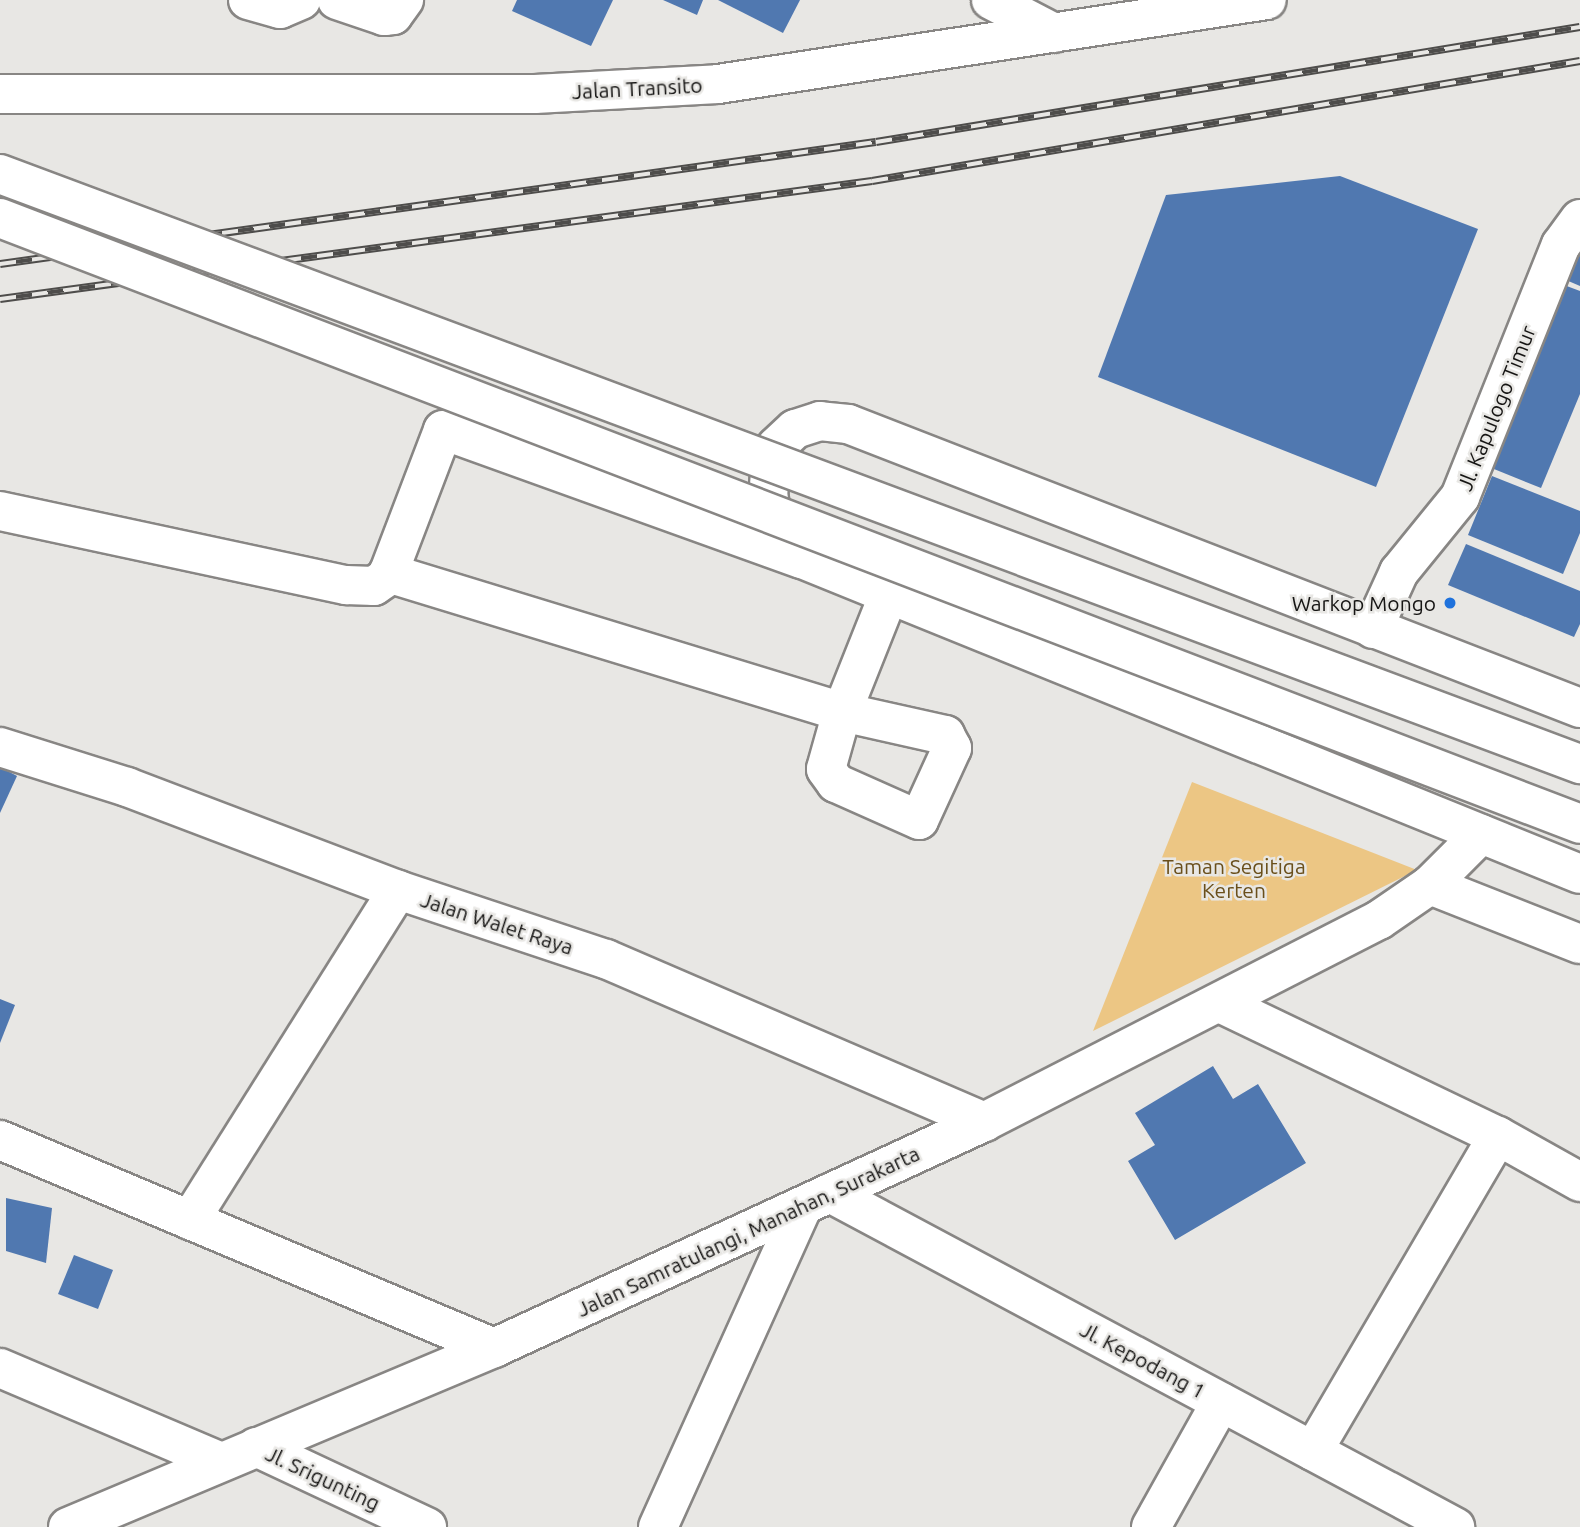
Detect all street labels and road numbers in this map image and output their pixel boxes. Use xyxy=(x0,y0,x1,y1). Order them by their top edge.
street label: Jalan Transito xyxy=(571,72,703,104)
street label: Jl. Kapulogo Timur xyxy=(1451,322,1541,494)
street label: Jalan Walet Raya xyxy=(418,886,576,960)
street label: Jalan Samratulangi, Manahan, Surakarta xyxy=(573,1140,923,1322)
street label: Jl. Kepodang 1 xyxy=(1076,1316,1210,1404)
street label: Jl. Srigunting xyxy=(262,1441,384,1515)

